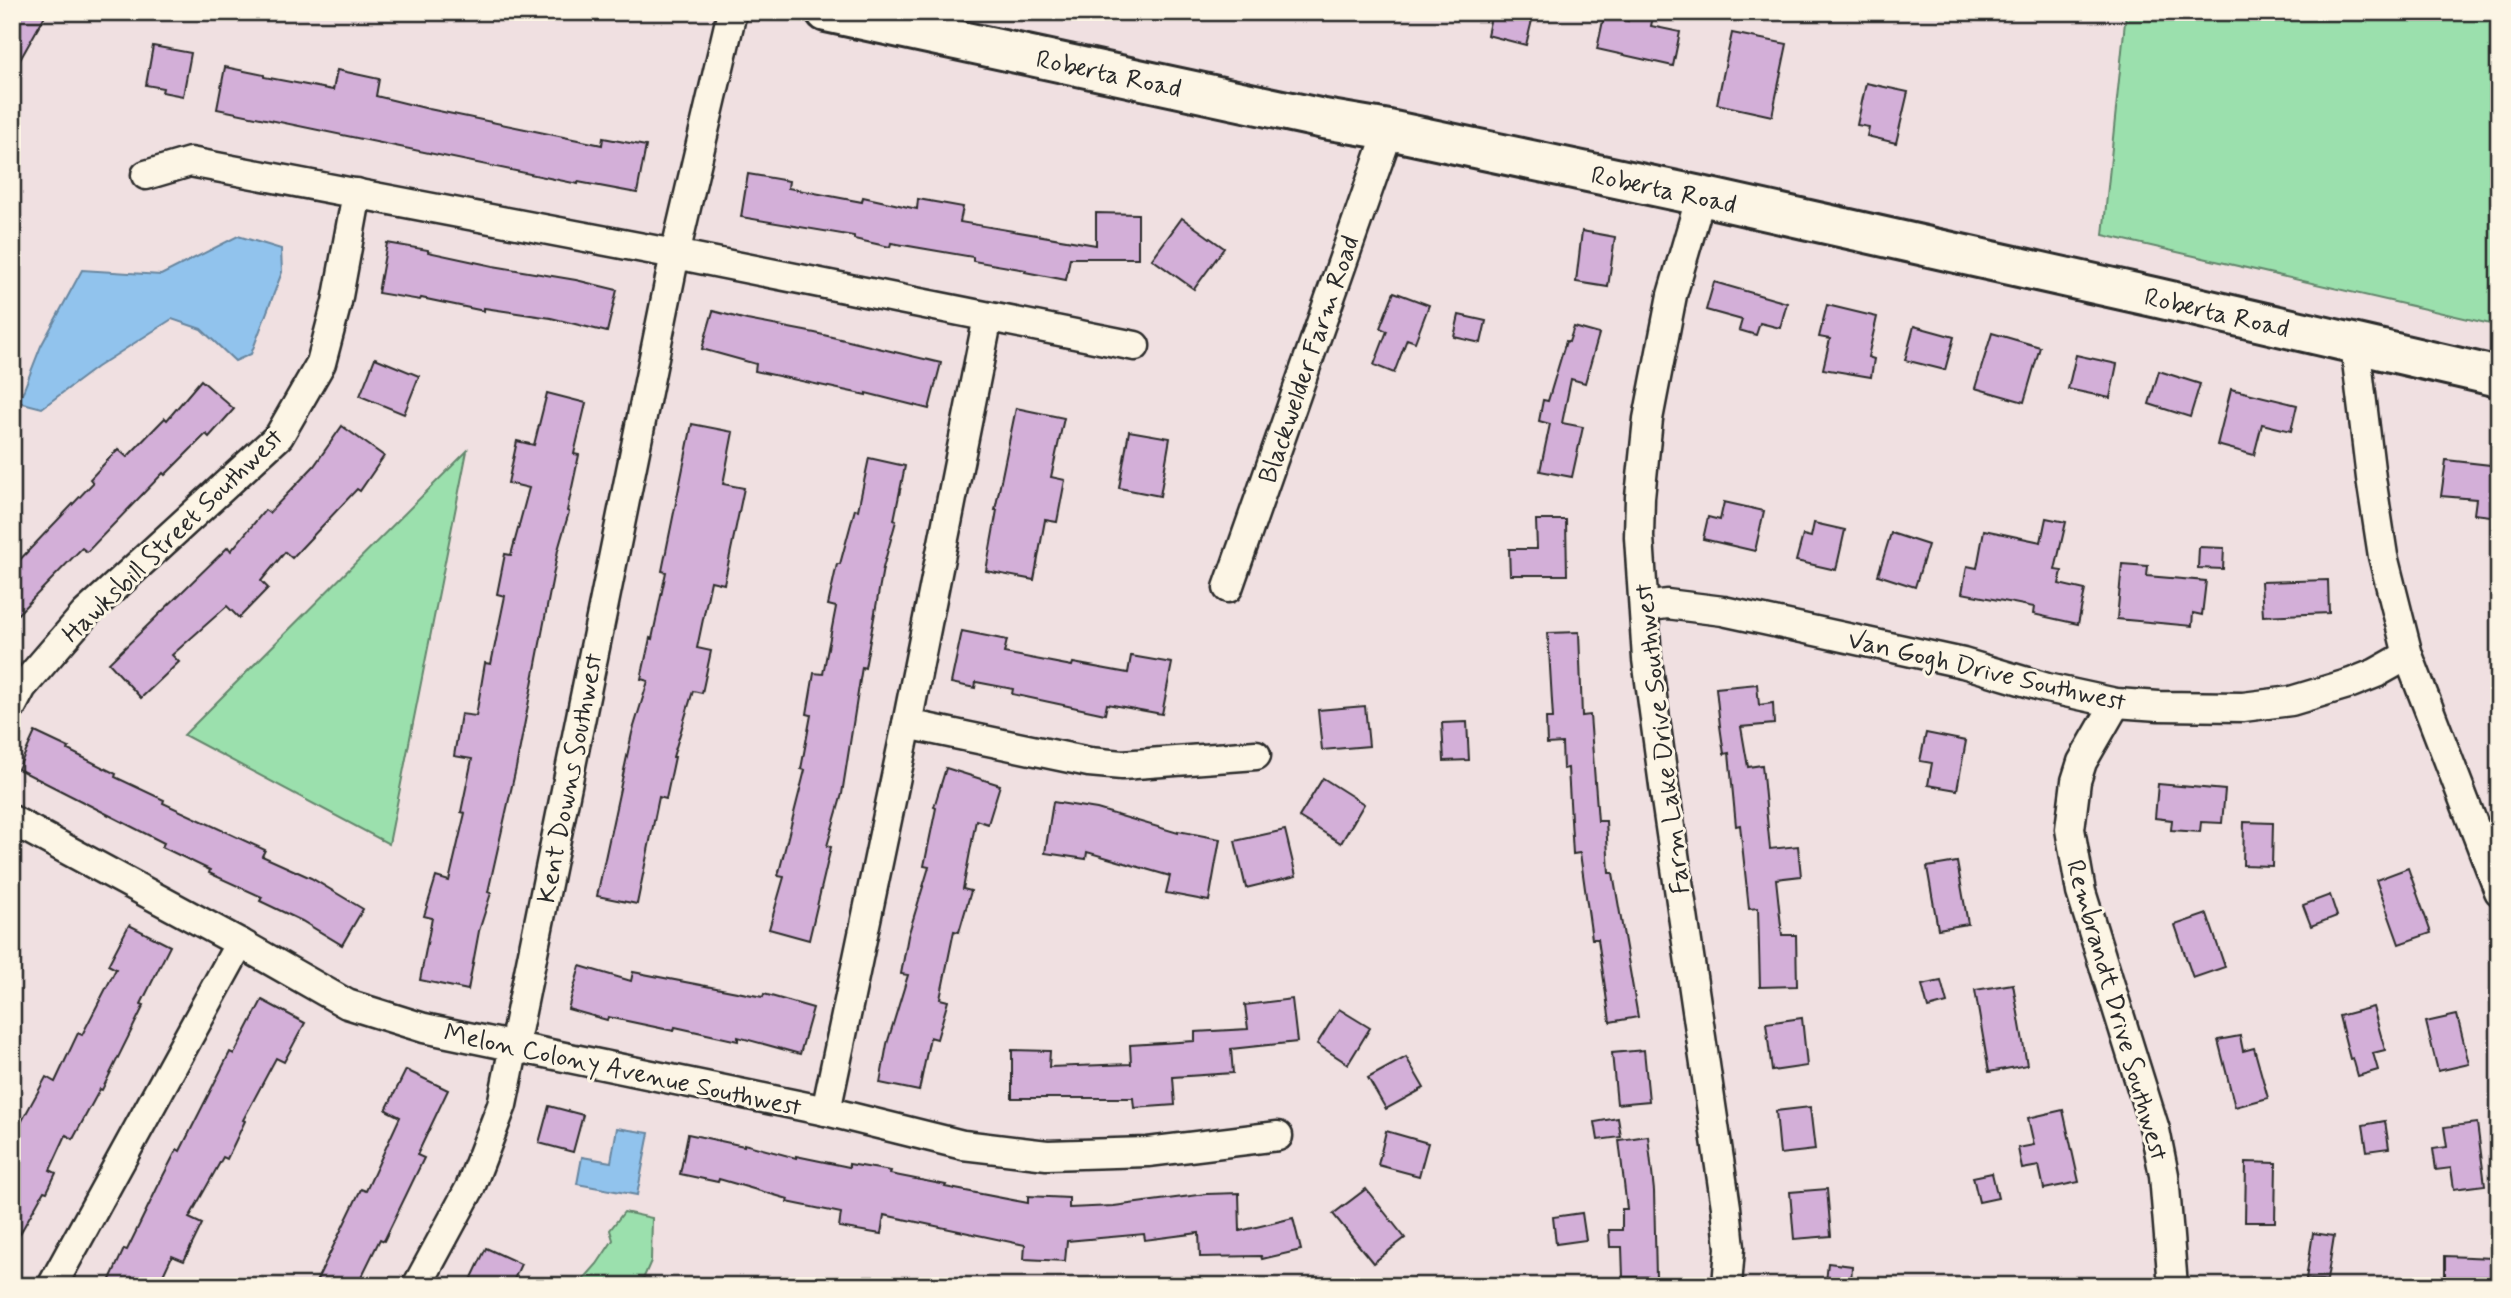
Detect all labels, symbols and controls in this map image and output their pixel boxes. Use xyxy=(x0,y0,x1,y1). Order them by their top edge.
street label: Roberta Road xyxy=(1033,43,1184,107)
street label: Roberta Road xyxy=(1588,159,1739,223)
street label: Blackwelder Farm Road xyxy=(1252,231,1368,488)
street label: Roberta Road xyxy=(2141,281,2292,347)
street label: Hawksbill Street Southwest xyxy=(55,422,291,651)
street label: Farm Lake Drive Southwest xyxy=(1627,582,1699,896)
street label: Van Gogh Drive Southwest xyxy=(1844,623,2129,721)
street label: Kent Downs Southwest xyxy=(530,651,612,906)
street label: Rembrandt Drive Southwest xyxy=(2057,856,2175,1165)
street label: Melon Colony Avenue Southwest xyxy=(441,1016,804,1125)

